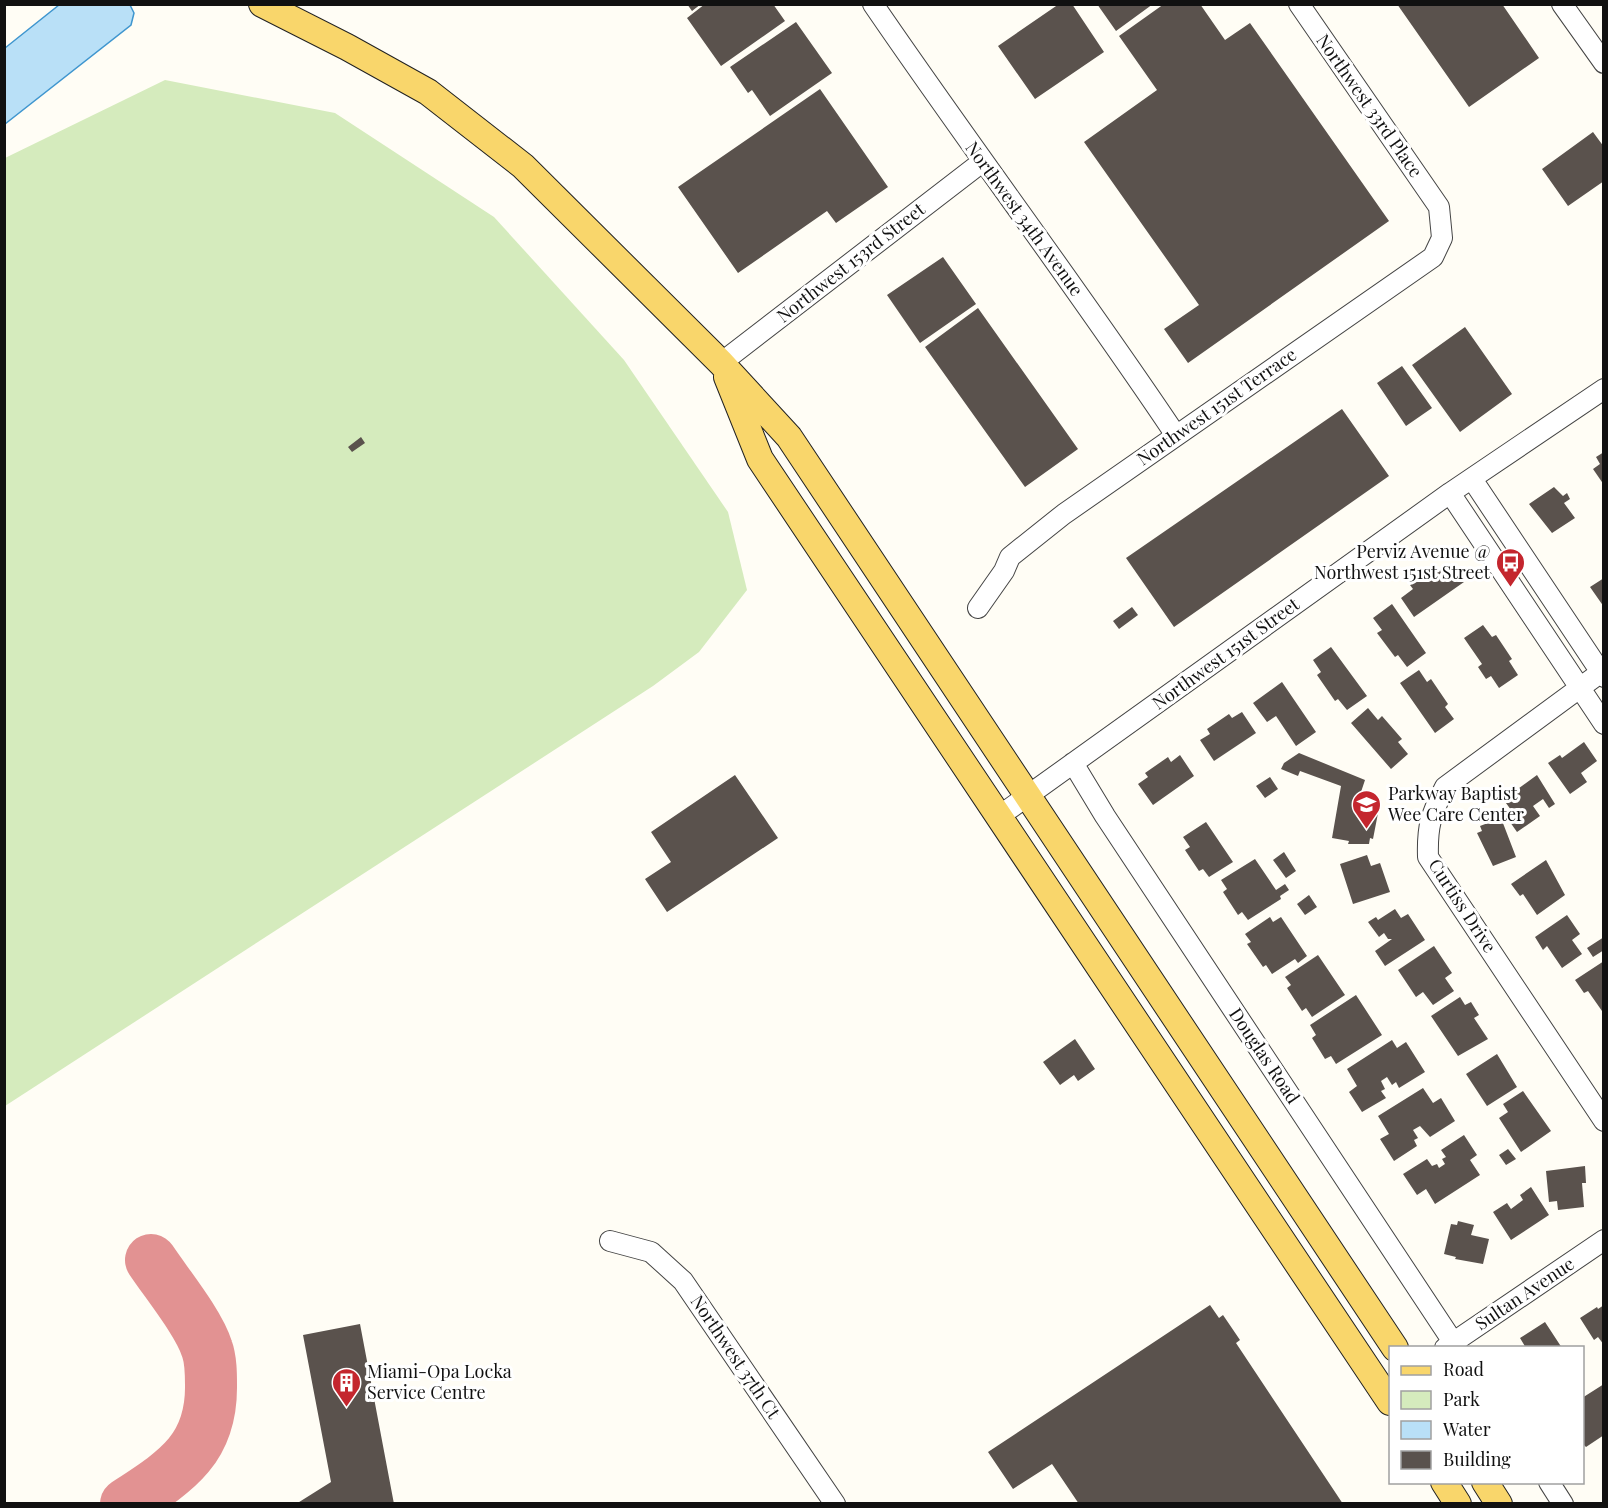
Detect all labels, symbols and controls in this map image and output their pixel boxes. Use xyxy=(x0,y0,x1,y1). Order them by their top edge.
street label: Northwest 33rd Place xyxy=(1311,29,1428,182)
street label: Northwest 34th Avenue xyxy=(961,136,1089,301)
street label: Northwest 153rd Street xyxy=(772,197,930,328)
street label: Northwest 151st Terrace xyxy=(1132,342,1301,470)
place label: Perviz Avenue @ Northwest 151st Street xyxy=(1314,539,1491,584)
bus stop icon: Perviz Avenue @ Northwest 151st Street xyxy=(1495,546,1527,588)
street label: Northwest 151st Street xyxy=(1147,591,1304,715)
place label: Parkway Baptist Wee Care Center xyxy=(1387,781,1524,826)
school or university icon: Parkway Baptist Wee Care Center xyxy=(1351,788,1383,830)
street label: Curtiss Drive xyxy=(1424,854,1502,957)
street label: Douglas Road xyxy=(1224,1003,1306,1108)
street label: Sultan Avenue xyxy=(1470,1251,1579,1335)
street label: Northwest 37th Ct xyxy=(686,1290,786,1423)
legend xyxy=(1389,1346,1584,1484)
text: Road xyxy=(1443,1357,1484,1381)
place label: Miami-Opa Locka Service Centre xyxy=(367,1359,512,1404)
building icon: Miami-Opa Locka Service Centre xyxy=(330,1366,362,1408)
text: Park xyxy=(1443,1387,1480,1411)
text: Water xyxy=(1442,1417,1491,1441)
text: Building xyxy=(1443,1447,1511,1471)

